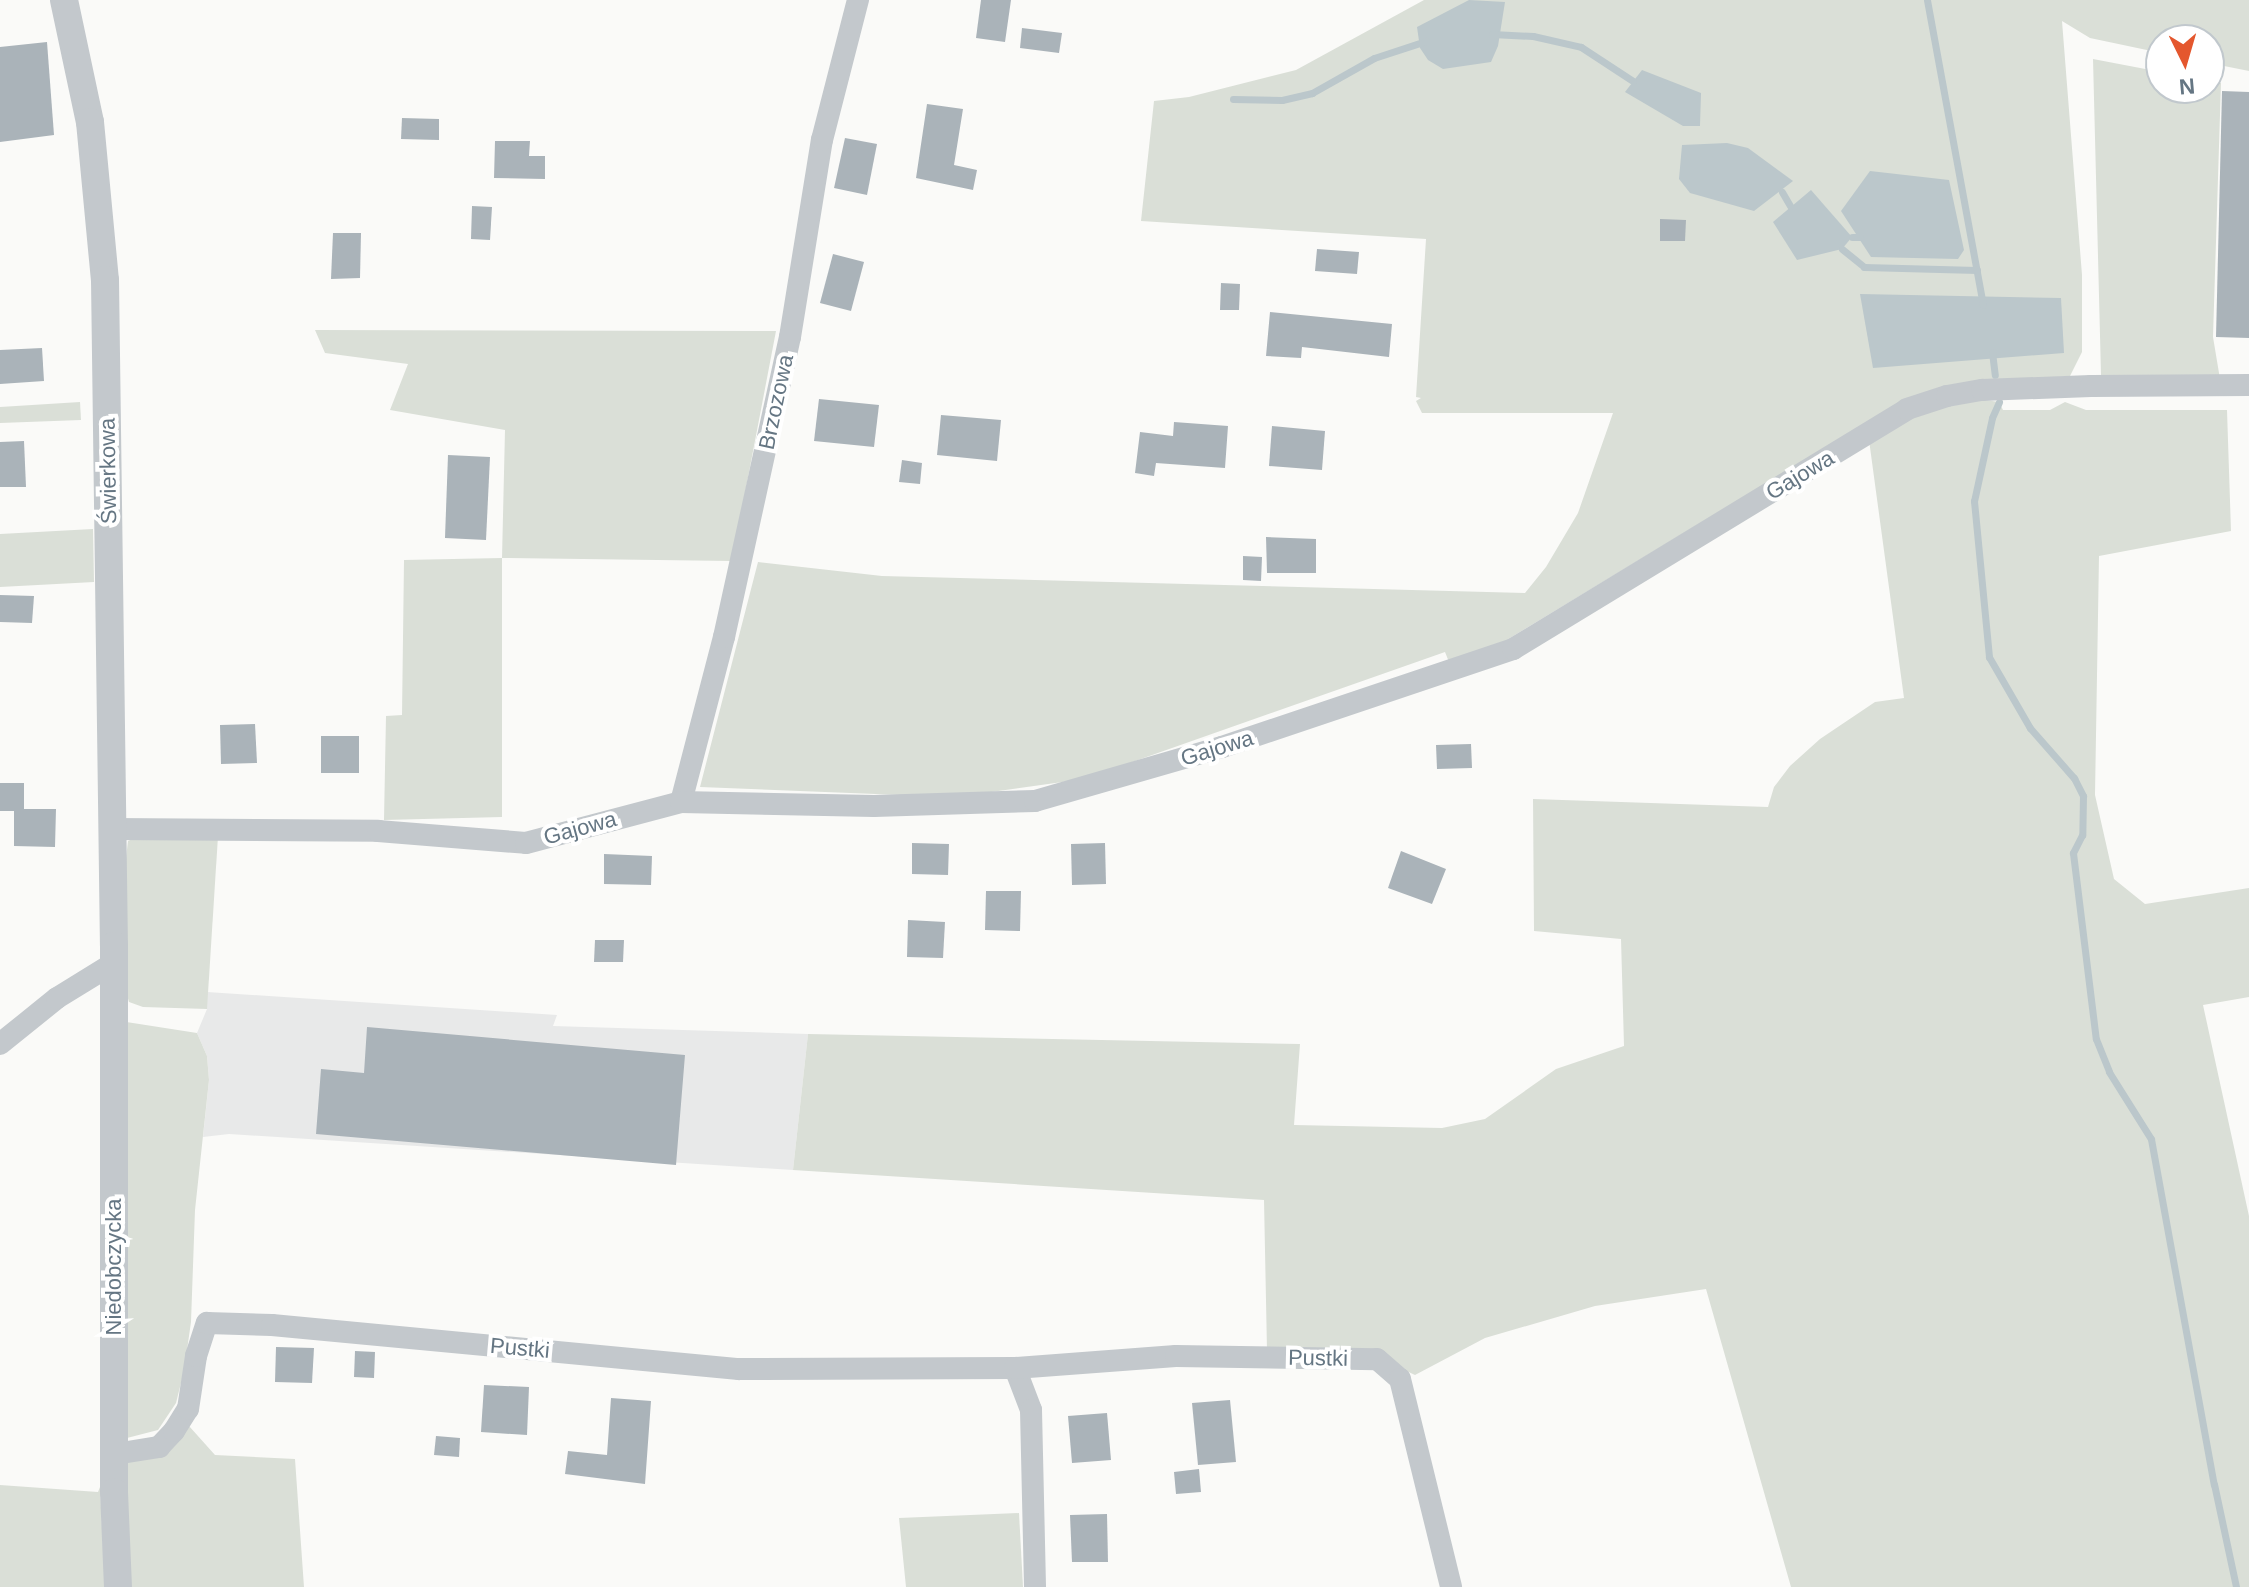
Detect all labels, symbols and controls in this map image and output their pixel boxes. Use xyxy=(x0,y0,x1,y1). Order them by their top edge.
north arrow xyxy=(2145,24,2225,104)
text: N xyxy=(2178,73,2196,100)
street label: Brzozowa xyxy=(753,352,799,452)
street label: Świerkowa xyxy=(94,418,122,524)
street label: Gajowa xyxy=(1761,444,1839,506)
street label: Gajowa xyxy=(1177,724,1257,772)
street label: Gajowa xyxy=(541,806,619,850)
street label: Niedobczycka xyxy=(101,1199,127,1335)
street label: Pustki xyxy=(489,1332,551,1364)
street label: Pustki xyxy=(1288,1344,1348,1372)

